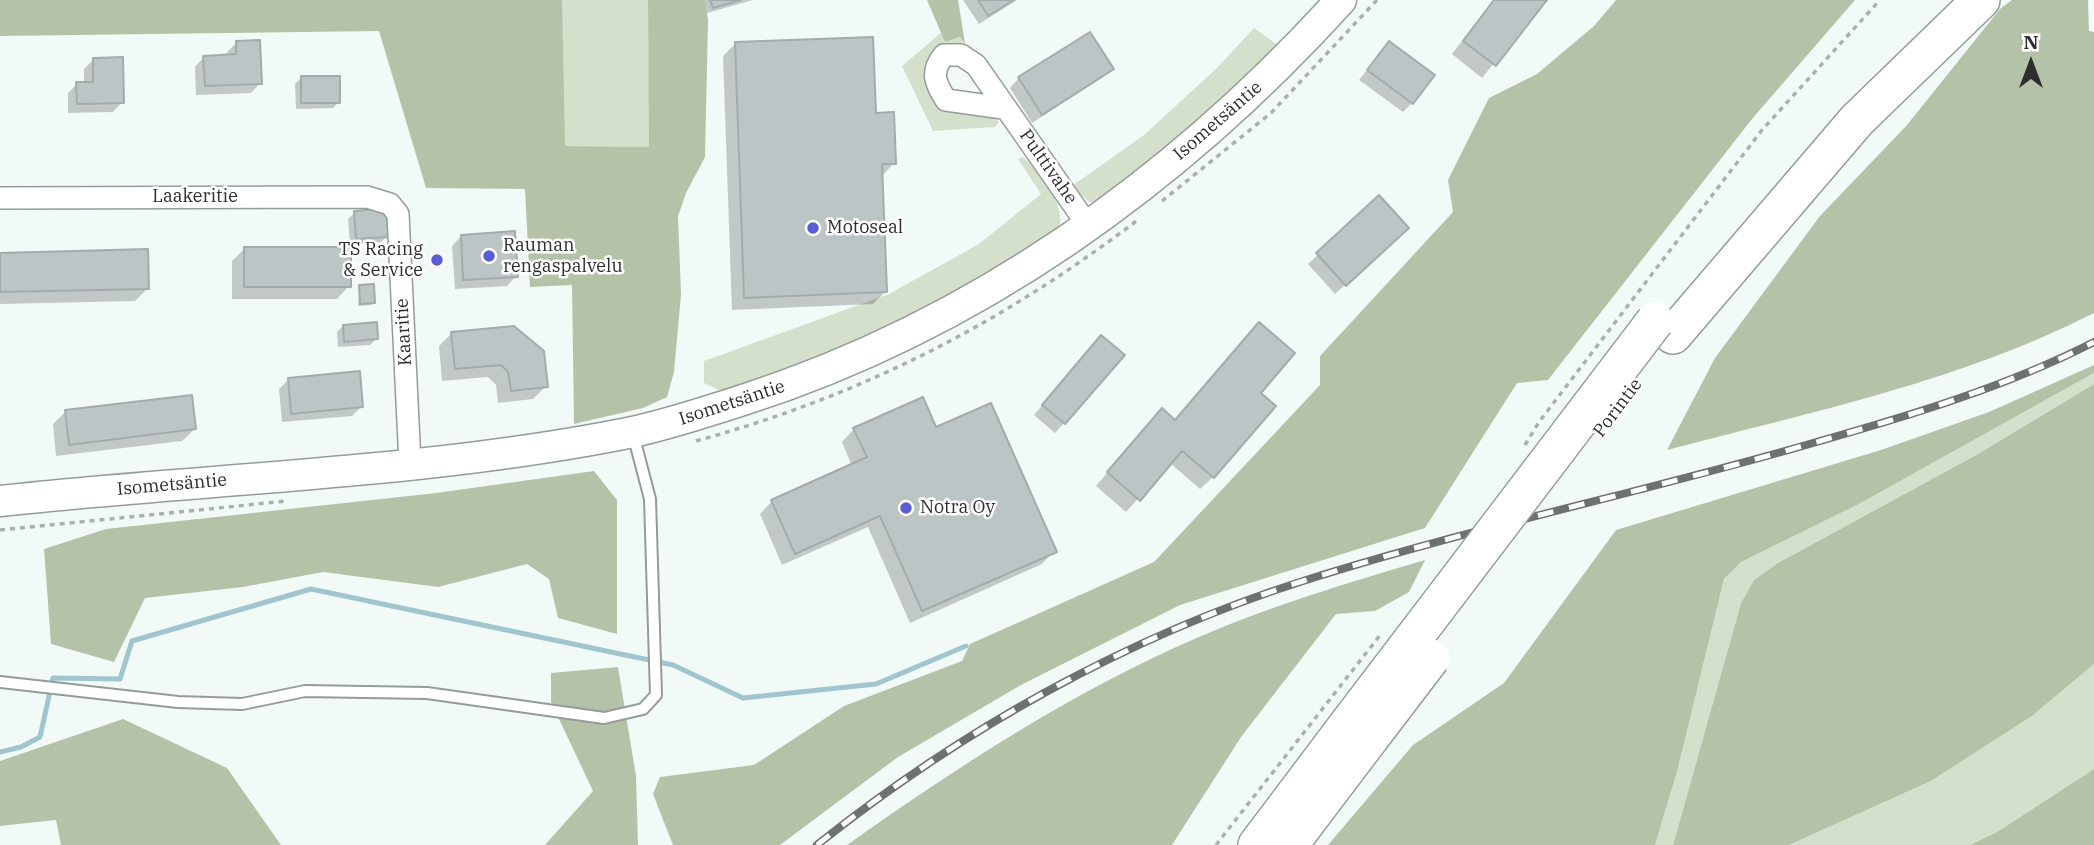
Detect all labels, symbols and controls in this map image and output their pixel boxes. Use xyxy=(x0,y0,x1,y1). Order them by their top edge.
north arrow xyxy=(1996,28,2066,98)
text: N xyxy=(2023,30,2039,54)
street label: Isometsäntie xyxy=(1169,77,1267,165)
street label: Pulttivahe xyxy=(1014,126,1082,208)
street label: Laakeritie xyxy=(152,186,238,208)
place label: Motoseal xyxy=(827,217,903,239)
marker: Motoseal xyxy=(805,220,821,236)
place label: Rauman rengaspalvelu xyxy=(503,235,623,278)
place label: TS Racing & Service xyxy=(338,239,423,282)
marker: Rauman rengaspalvelu xyxy=(481,248,497,264)
marker: TS Racing & Service xyxy=(429,252,445,268)
street label: Kaaritie xyxy=(391,298,417,366)
street label: Porintie xyxy=(1589,374,1647,442)
street label: Isometsäntie xyxy=(676,376,788,430)
street label: Isometsäntie xyxy=(116,469,228,501)
place label: Notra Oy xyxy=(920,497,995,519)
marker: Notra Oy xyxy=(898,500,914,516)

